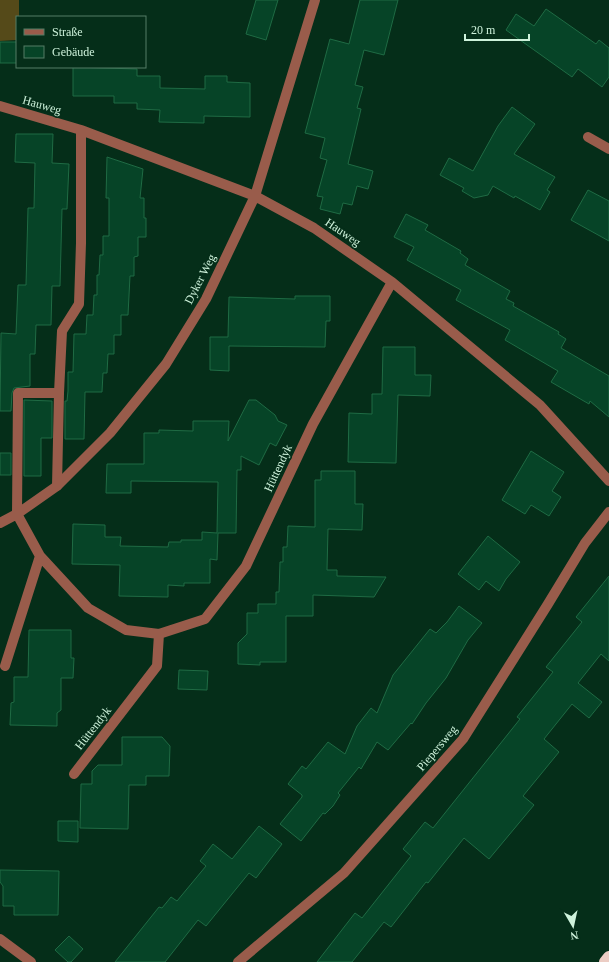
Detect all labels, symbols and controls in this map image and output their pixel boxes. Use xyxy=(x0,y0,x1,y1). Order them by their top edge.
legend xyxy=(16,16,146,68)
scale bar xyxy=(465,16,529,42)
text: 20 m xyxy=(471,23,496,37)
text: Straße xyxy=(52,25,83,39)
text: Gebäude xyxy=(52,45,95,59)
street label: Hauweg xyxy=(21,93,63,117)
street label: Hauweg xyxy=(323,215,363,249)
street label: Dyker Weg xyxy=(181,252,219,306)
street label: Hüttendyk xyxy=(261,442,295,494)
street label: Hüttendyk xyxy=(72,704,114,752)
street label: Piepersweg xyxy=(414,722,460,774)
north arrow xyxy=(553,906,593,946)
text: N xyxy=(570,929,579,942)

